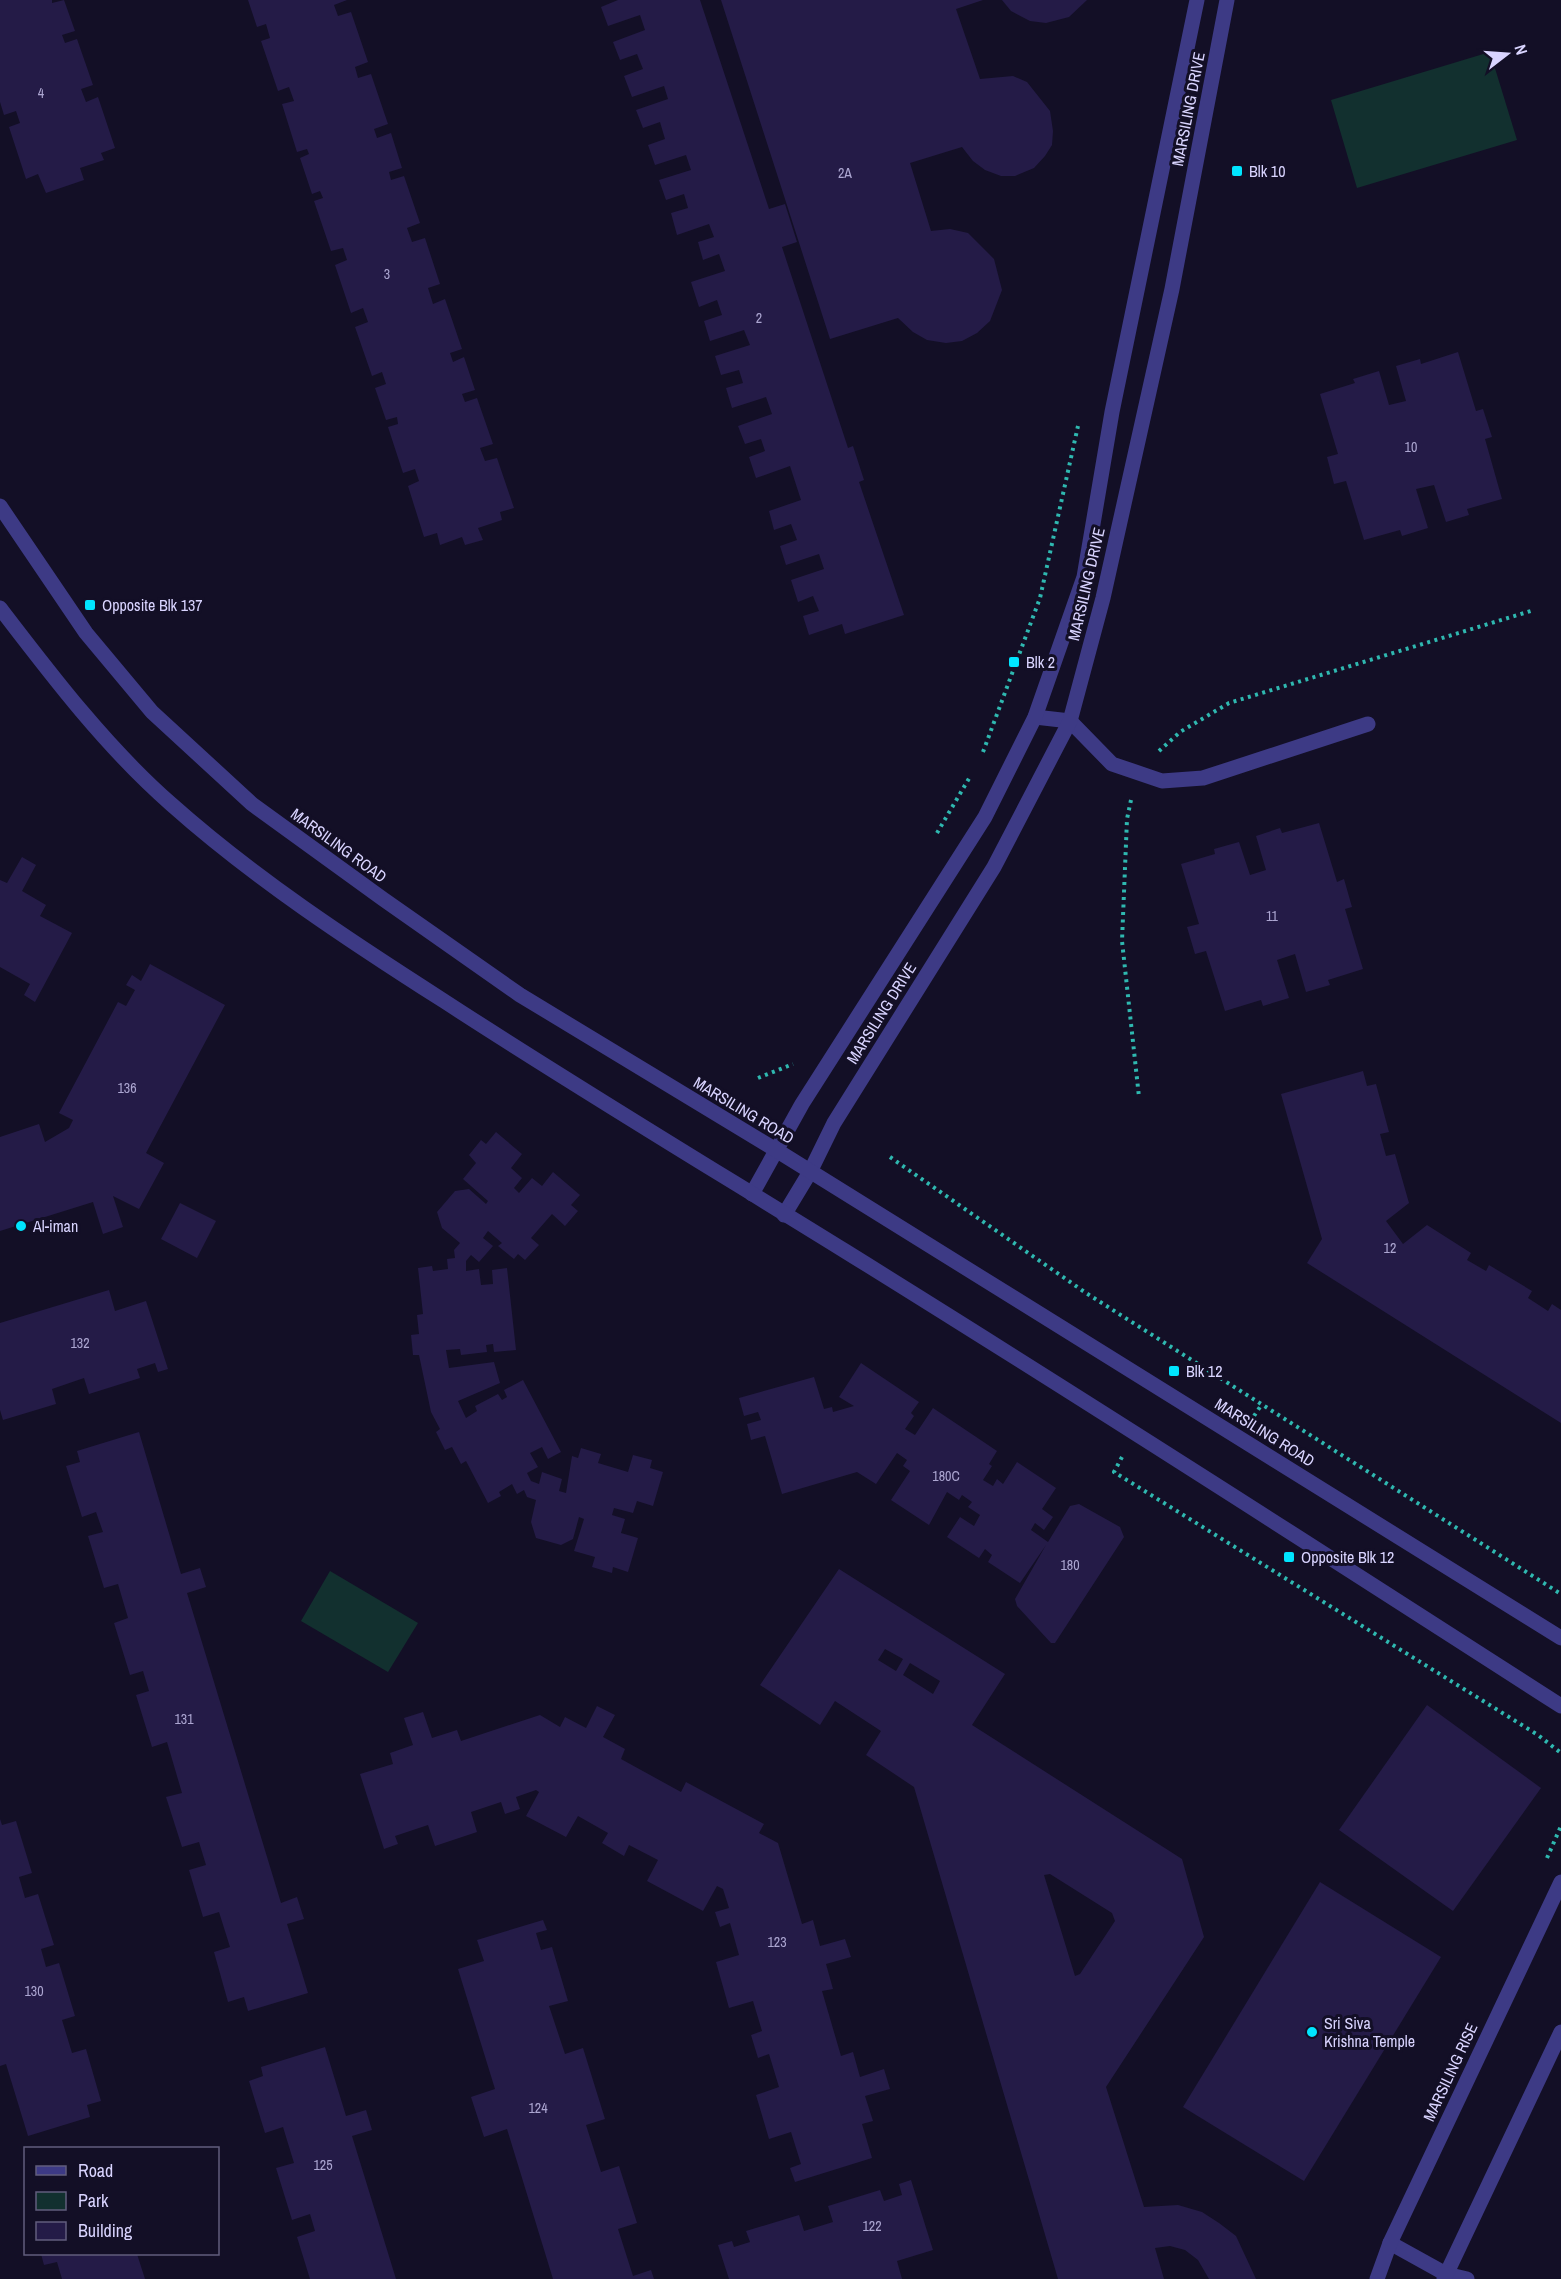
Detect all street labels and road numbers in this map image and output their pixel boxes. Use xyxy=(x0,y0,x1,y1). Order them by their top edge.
street label: MARSILING DRIVE xyxy=(1166,50,1210,168)
street label: MARSILING DRIVE xyxy=(1062,525,1110,643)
street label: MARSILING ROAD xyxy=(287,803,391,887)
street label: MARSILING DRIVE xyxy=(841,958,921,1068)
street label: MARSILING ROAD xyxy=(690,1071,798,1149)
street label: MARSILING ROAD xyxy=(1211,1393,1319,1471)
street label: MARSILING RISE xyxy=(1418,2019,1482,2125)

